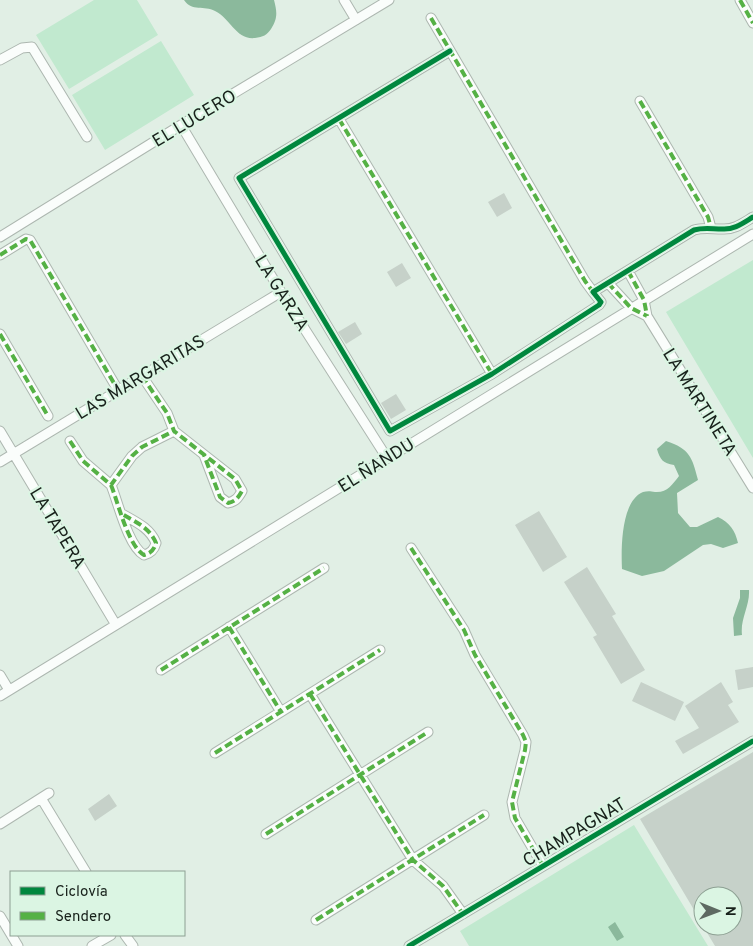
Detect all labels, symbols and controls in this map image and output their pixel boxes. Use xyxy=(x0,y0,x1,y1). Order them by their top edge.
street label: EL LUCERO xyxy=(148,85,241,153)
street label: LA GARZA xyxy=(248,251,313,336)
street label: LAS MARGARITAS xyxy=(72,331,210,426)
street label: LA MARTINETA xyxy=(656,344,741,461)
street label: EL ÑANDU xyxy=(333,432,419,499)
street label: LA TAPERA xyxy=(23,484,90,574)
street label: CHAMPAGNAT xyxy=(519,793,631,873)
legend xyxy=(10,871,185,936)
text: Ciclovía xyxy=(55,883,108,902)
north arrow xyxy=(693,886,743,936)
text: N xyxy=(721,906,738,916)
text: Sendero xyxy=(55,908,111,927)

